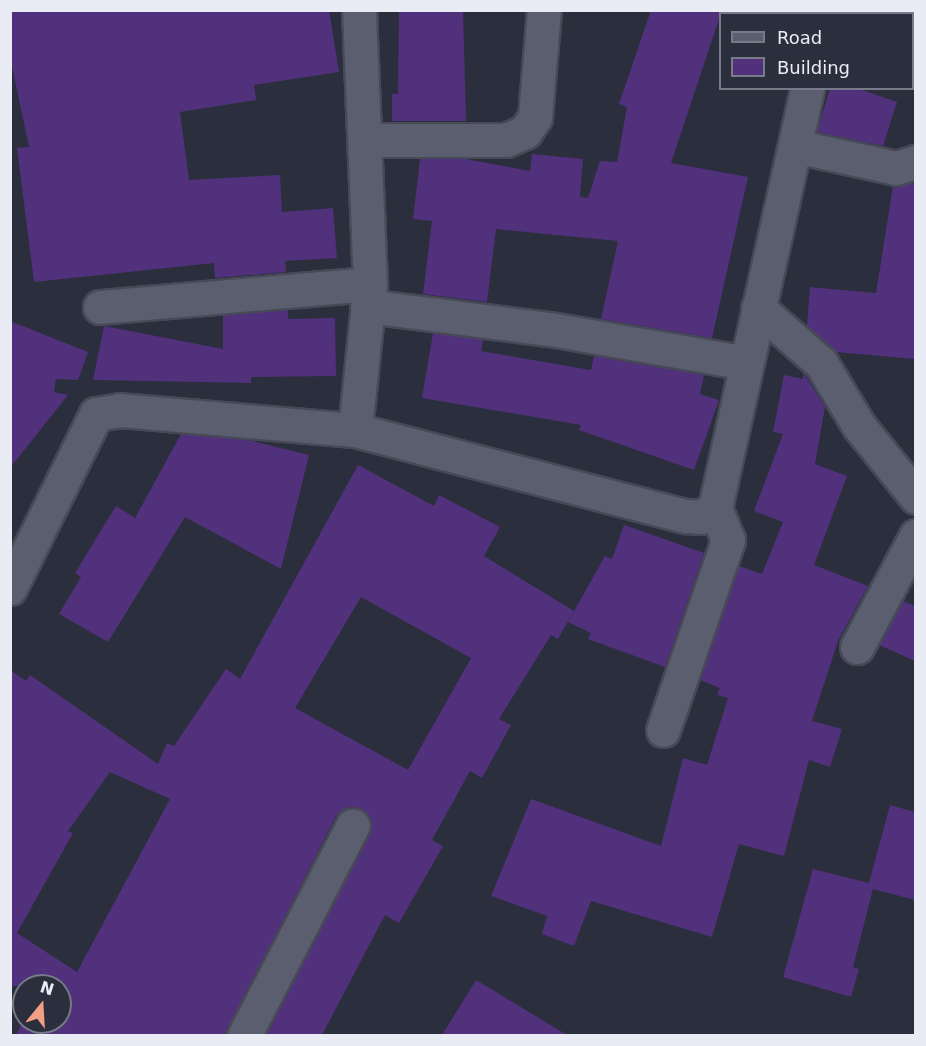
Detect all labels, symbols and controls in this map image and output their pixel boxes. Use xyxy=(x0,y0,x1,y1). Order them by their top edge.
legend xyxy=(719,12,914,90)
text: Road xyxy=(777,27,822,48)
text: Building xyxy=(777,57,850,78)
north arrow xyxy=(12,974,72,1034)
text: N xyxy=(38,977,56,999)

